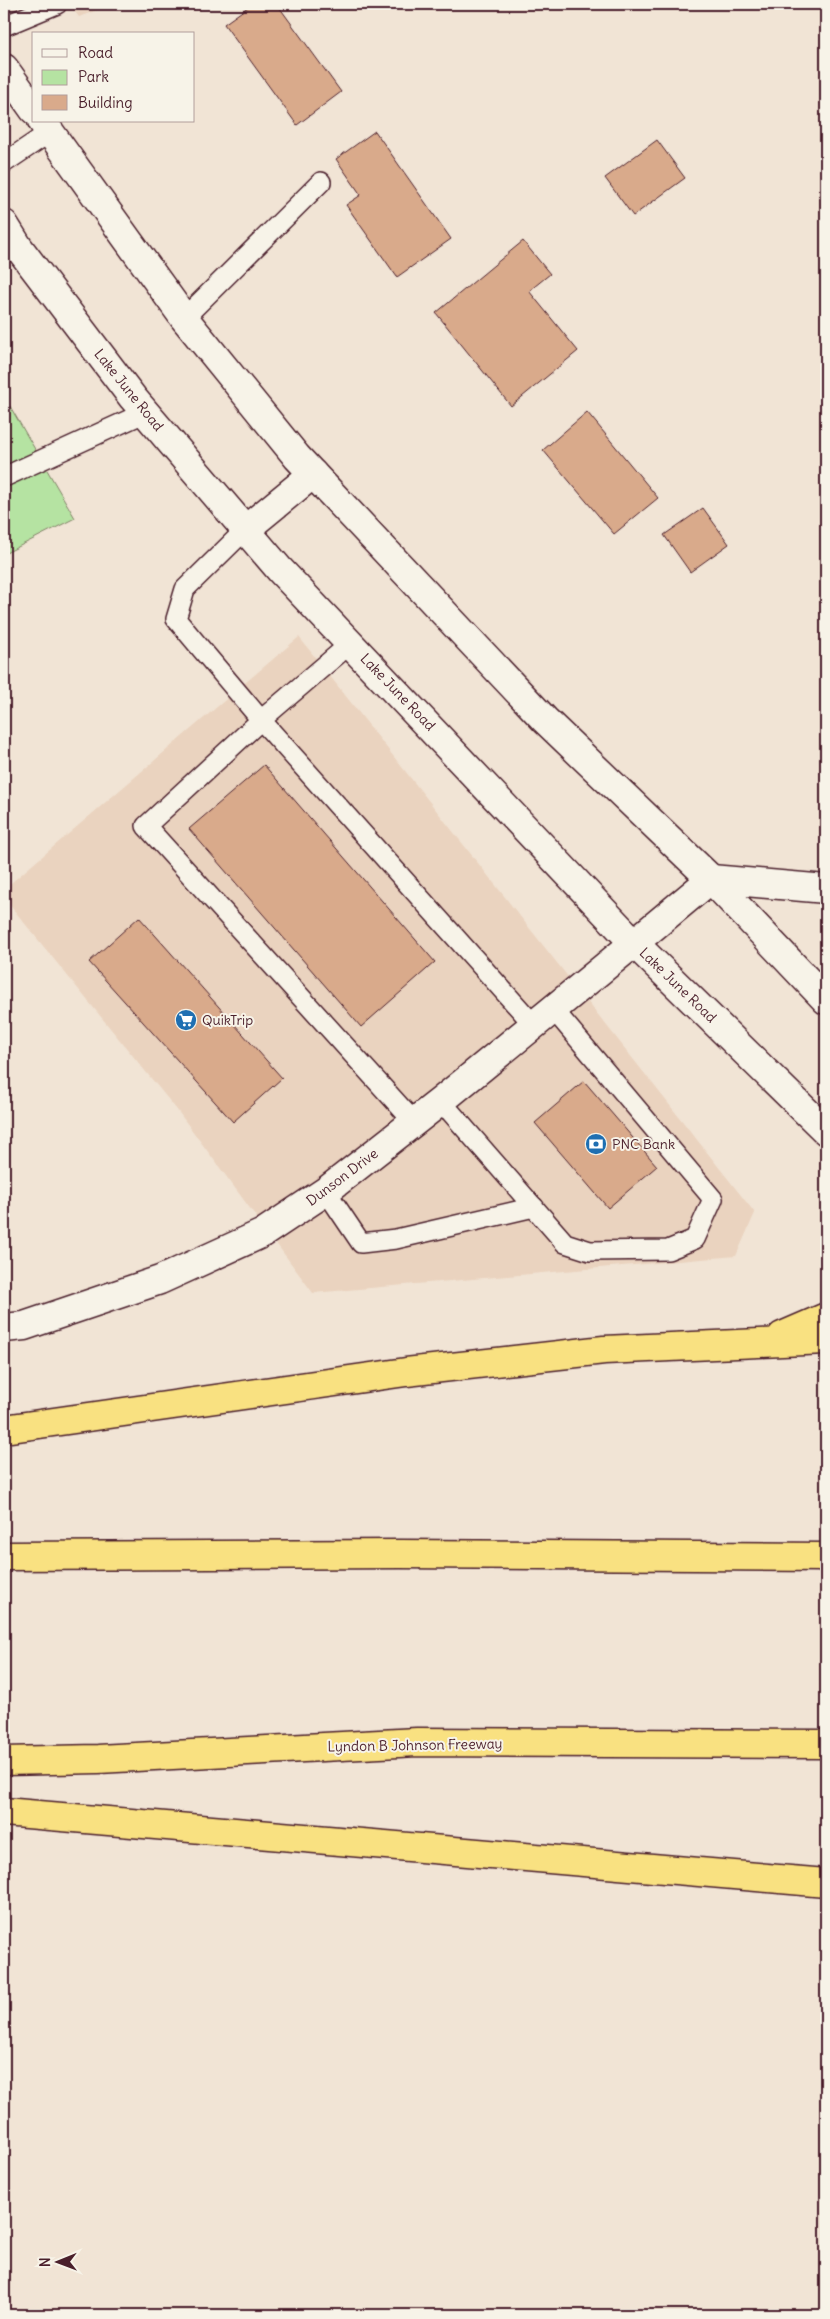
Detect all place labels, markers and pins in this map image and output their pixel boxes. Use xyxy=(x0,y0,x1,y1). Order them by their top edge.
supermarket icon: QuikTrip xyxy=(174,1008,198,1032)
place label: QuikTrip xyxy=(202,1011,253,1029)
bank icon: PNC Bank xyxy=(584,1132,608,1156)
place label: PNC Bank xyxy=(612,1135,675,1153)

